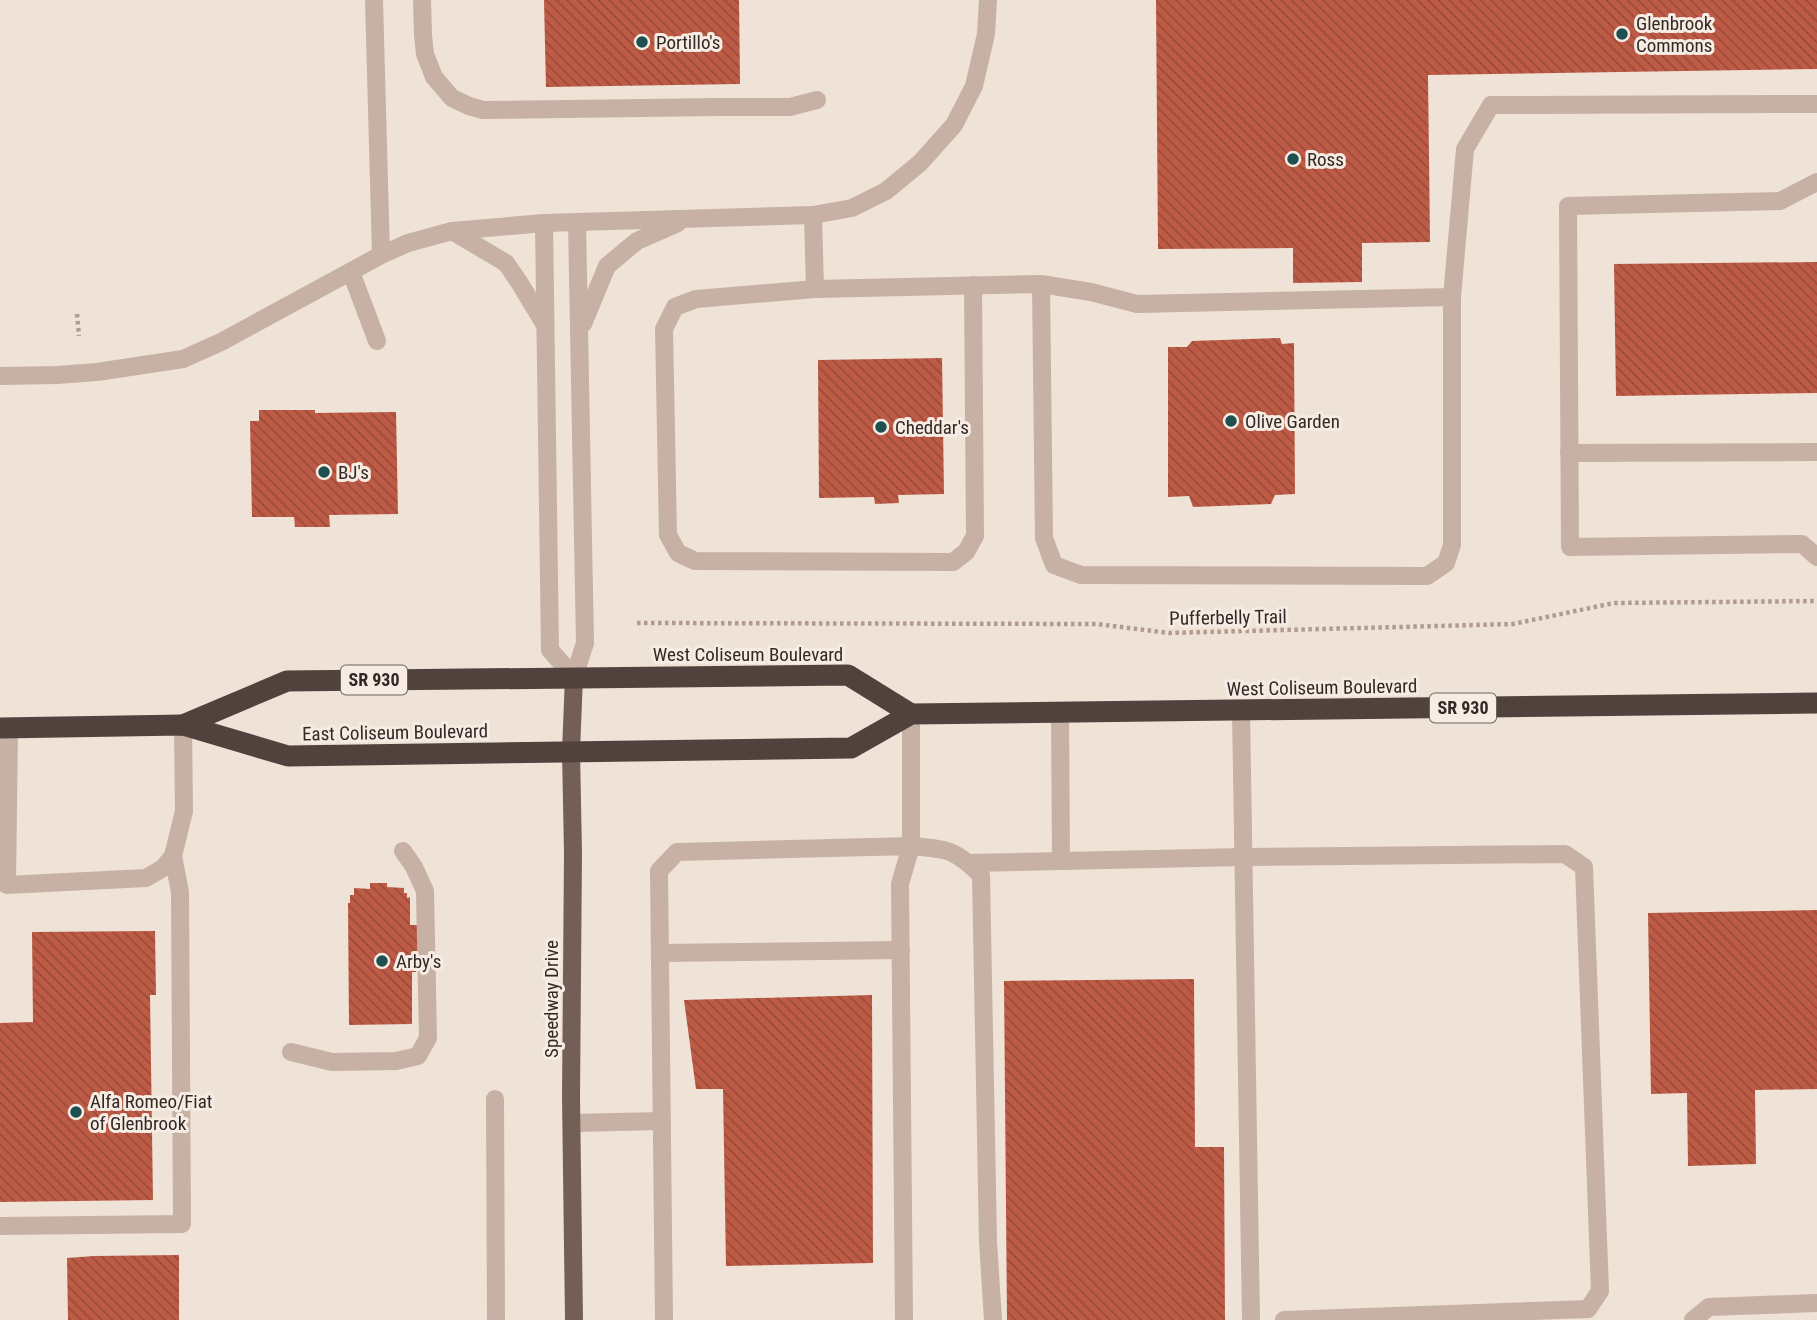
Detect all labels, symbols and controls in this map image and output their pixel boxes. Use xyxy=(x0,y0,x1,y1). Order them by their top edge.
place label: Glenbrook Commons xyxy=(1636,12,1713,57)
marker: Glenbrook Commons xyxy=(1614,26,1630,42)
place label: Portillo's xyxy=(656,31,720,54)
marker: Portillo's xyxy=(634,34,650,50)
place label: Ross xyxy=(1307,148,1344,171)
marker: Ross xyxy=(1285,151,1301,167)
place label: Olive Garden xyxy=(1245,410,1340,433)
marker: Olive Garden xyxy=(1223,413,1239,429)
place label: Cheddar's xyxy=(895,416,969,439)
marker: Cheddar's xyxy=(873,419,889,435)
place label: BJ's xyxy=(338,461,369,484)
marker: BJ's xyxy=(316,464,332,480)
street label: Pufferbelly Trail xyxy=(1169,605,1287,630)
street label: West Coliseum Boulevard xyxy=(653,643,843,666)
road number: SR 930 xyxy=(341,666,407,694)
street label: West Coliseum Boulevard xyxy=(1227,674,1417,701)
road number: SR 930 xyxy=(1430,694,1496,722)
street label: East Coliseum Boulevard xyxy=(302,719,488,746)
street label: Speedway Drive xyxy=(540,940,563,1058)
place label: Arby's xyxy=(396,950,441,973)
marker: Arby's xyxy=(374,953,390,969)
place label: Alfa Romeo/Fiat of Glenbrook xyxy=(90,1090,212,1135)
marker: Alfa Romeo/Fiat of Glenbrook xyxy=(68,1104,84,1120)

